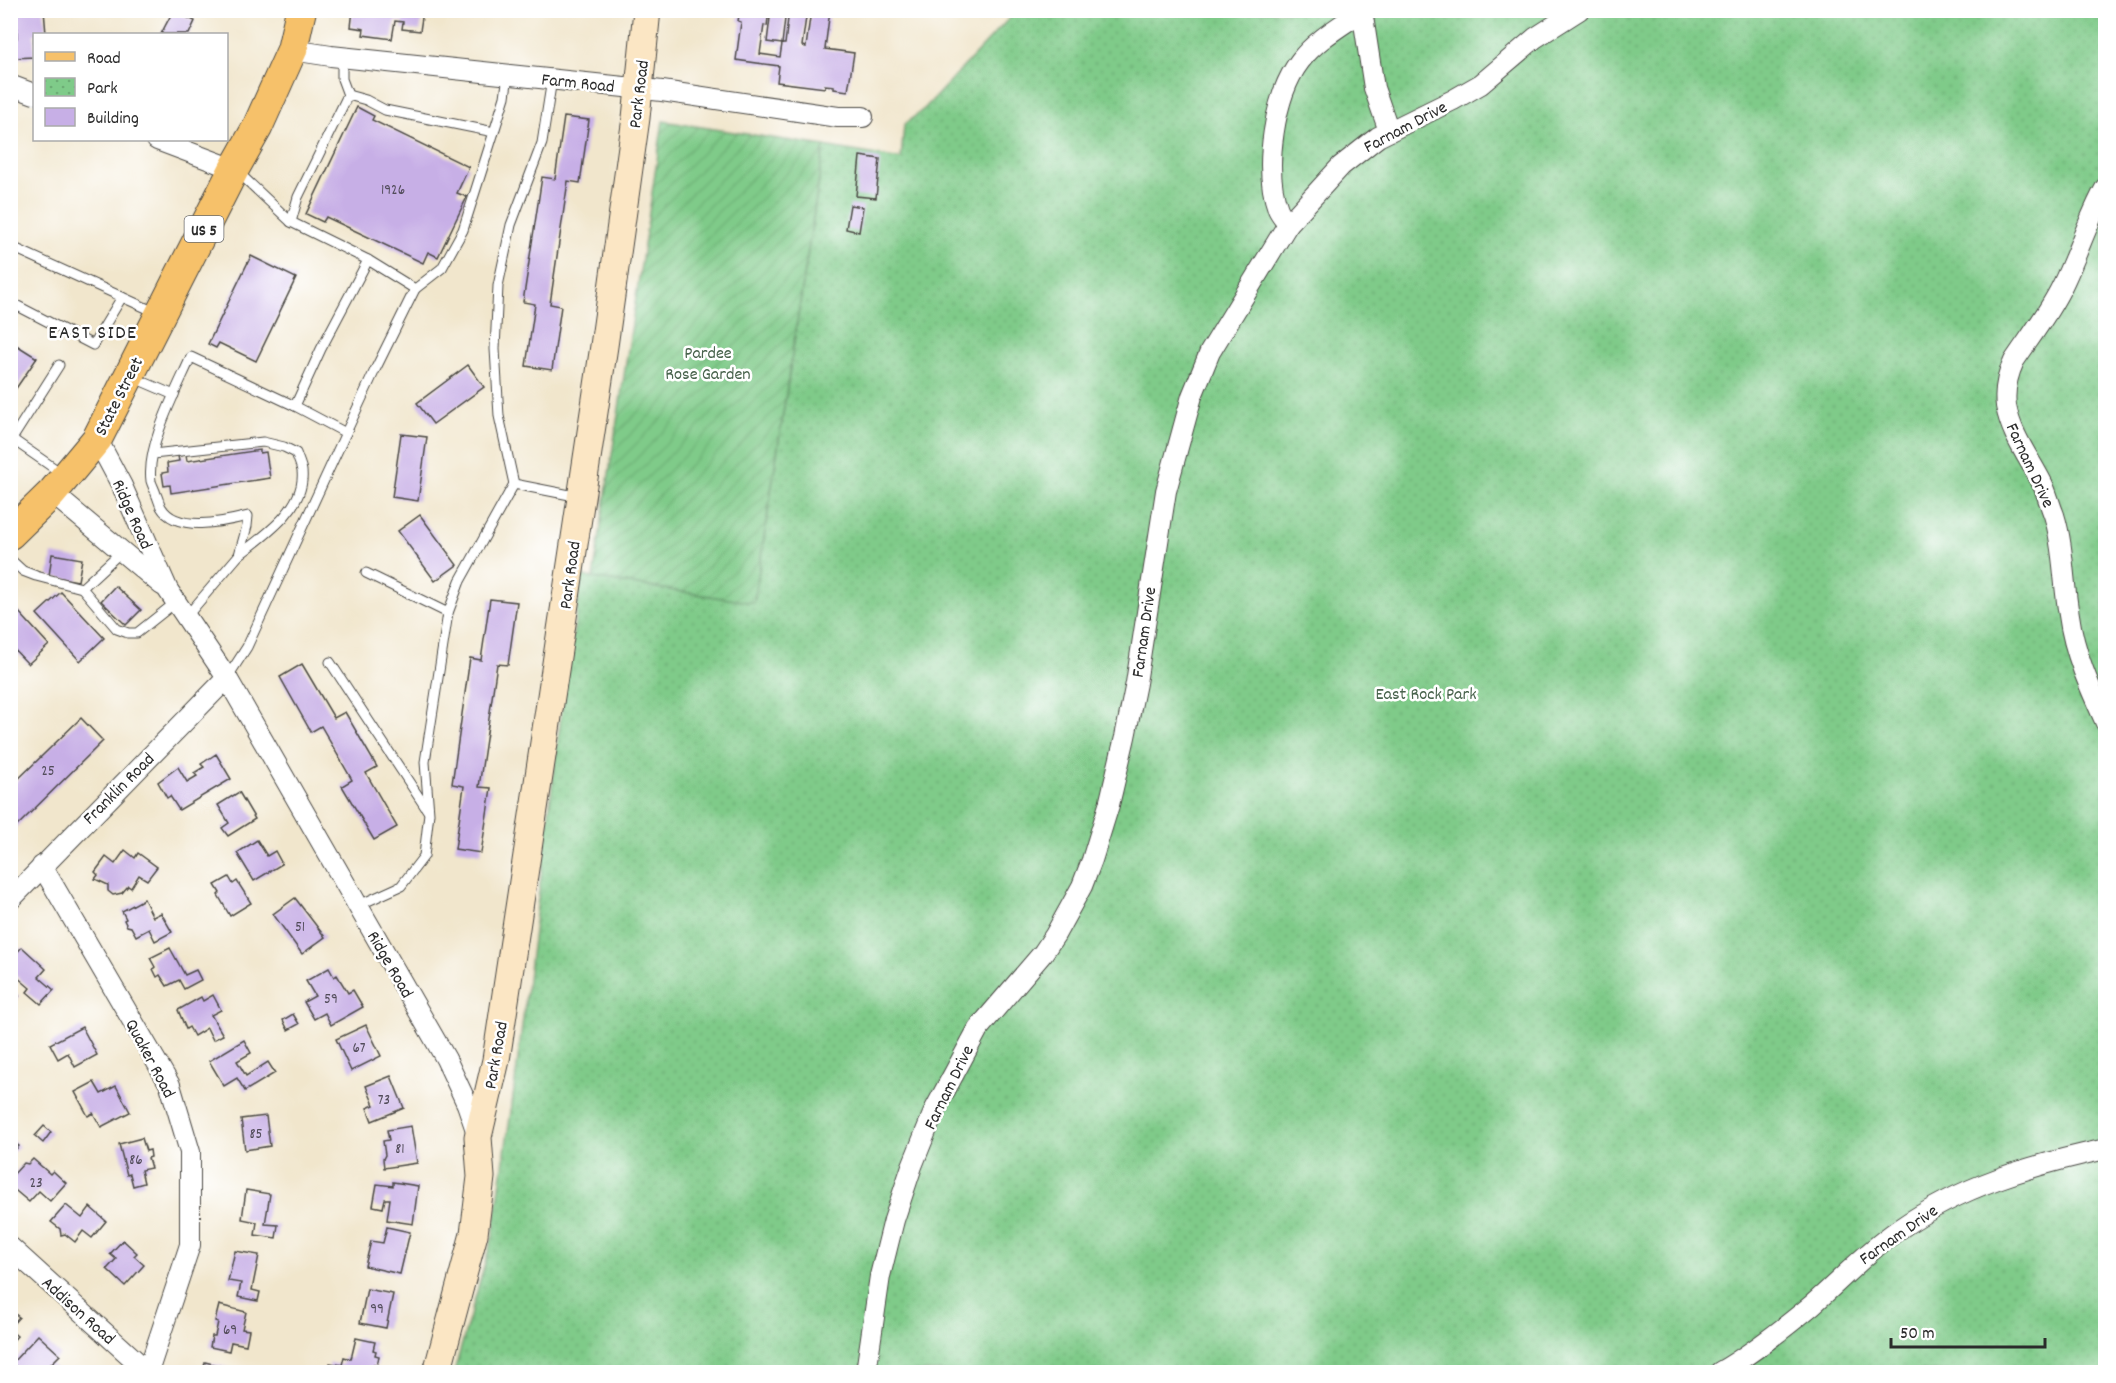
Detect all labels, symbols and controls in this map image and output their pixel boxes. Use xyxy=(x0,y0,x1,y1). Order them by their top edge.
legend xyxy=(33,33,228,141)
text: Road xyxy=(87,47,121,72)
street label: Park Road xyxy=(624,59,657,130)
street label: Farm Road xyxy=(540,68,615,101)
text: Park xyxy=(87,77,118,102)
street label: Farnam Drive xyxy=(1360,96,1452,161)
text: Building xyxy=(87,107,139,132)
house number: 1926 xyxy=(381,180,405,202)
road number: US 5 xyxy=(184,216,224,242)
district label: EAST SIDE xyxy=(48,320,138,348)
park label: Pardee Rose Garden xyxy=(665,342,751,388)
street label: State Street xyxy=(90,353,151,441)
street label: Farnam Drive xyxy=(1998,419,2059,513)
street label: Ridge Road xyxy=(104,476,157,554)
street label: Park Road xyxy=(554,540,589,611)
street label: Farnam Drive xyxy=(1127,585,1164,679)
park label: East Rock Park xyxy=(1375,683,1477,708)
street label: Franklin Road xyxy=(78,748,161,831)
house number: 25 xyxy=(41,761,55,783)
house number: 51 xyxy=(295,917,305,939)
street label: Ridge Road xyxy=(359,927,418,1004)
house number: 59 xyxy=(324,989,338,1011)
street label: Quaker Road xyxy=(117,1015,180,1103)
street label: Park Road xyxy=(479,1020,516,1091)
house number: 67 xyxy=(352,1038,366,1060)
street label: Farnam Drive xyxy=(919,1042,981,1135)
house number: 73 xyxy=(378,1090,390,1112)
house number: 85 xyxy=(250,1124,263,1146)
house number: 81 xyxy=(395,1139,405,1161)
house number: 86 xyxy=(129,1150,143,1172)
house number: 23 xyxy=(29,1173,43,1195)
street label: Farnam Drive xyxy=(1855,1200,1944,1272)
street label: Addison Road xyxy=(35,1272,120,1352)
house number: 99 xyxy=(370,1299,384,1321)
scale bar xyxy=(1891,1311,2046,1349)
house number: 69 xyxy=(223,1320,237,1342)
text: 50 m xyxy=(1900,1322,1935,1347)

